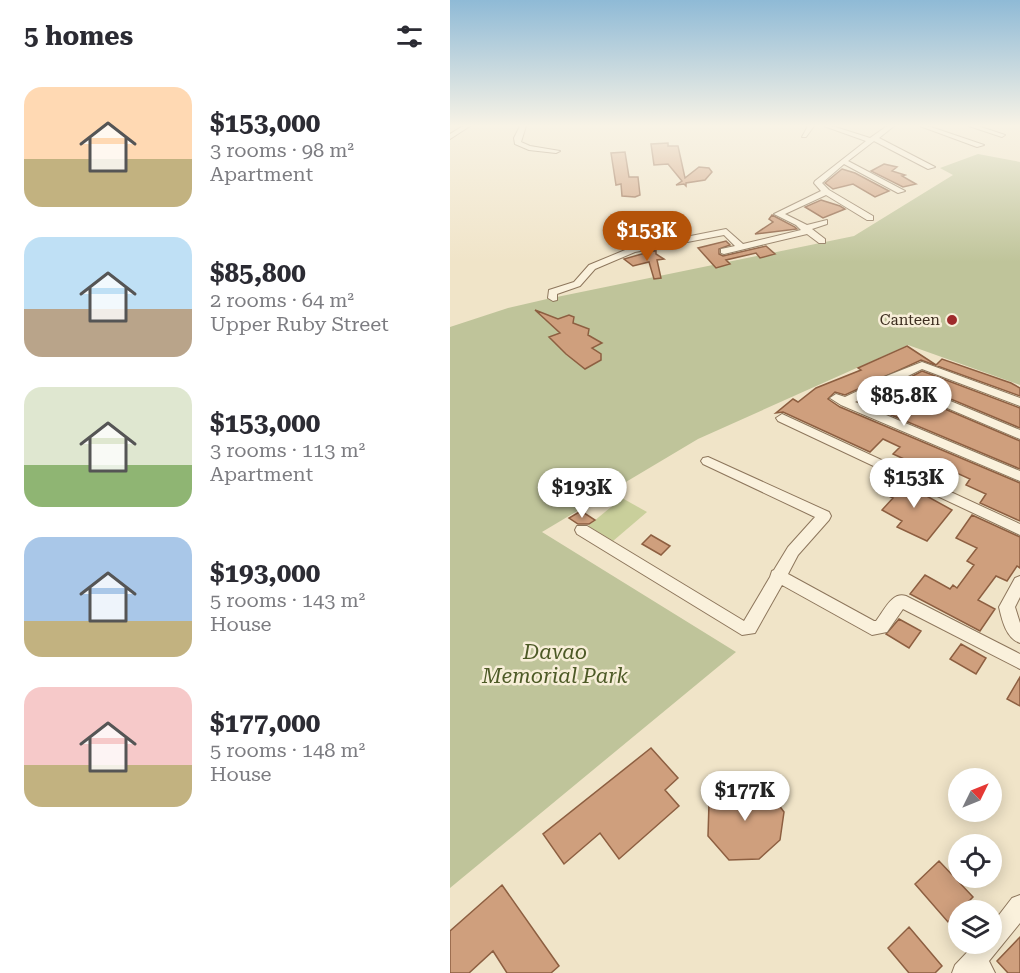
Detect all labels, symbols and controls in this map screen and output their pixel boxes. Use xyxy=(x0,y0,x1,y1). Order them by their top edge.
icon: filters xyxy=(393,20,426,53)
text: 5 homes xyxy=(24,21,133,51)
text: $153,000 xyxy=(210,108,320,138)
icon: home xyxy=(72,111,144,183)
text: 3 rooms · 98 m² xyxy=(210,138,354,162)
text: Apartment xyxy=(210,162,313,186)
pin: $153K xyxy=(605,211,689,262)
text: $153K xyxy=(617,218,677,242)
text: $85,800 xyxy=(210,258,306,288)
icon: home xyxy=(72,261,144,333)
text: 2 rooms · 64 m² xyxy=(210,288,354,312)
place label: Canteen xyxy=(880,311,940,329)
text: Upper Ruby Street xyxy=(210,312,389,336)
marker: Canteen xyxy=(945,313,959,327)
pin: $85.8K xyxy=(855,376,953,427)
text: $85.8K xyxy=(871,383,937,407)
text: $153,000 xyxy=(210,408,320,438)
icon: home xyxy=(72,411,144,483)
text: 3 rooms · 113 m² xyxy=(210,438,365,462)
pin: $153K xyxy=(872,458,956,509)
text: Apartment xyxy=(210,462,313,486)
text: $153K xyxy=(884,465,944,489)
pin: $193K xyxy=(540,468,624,519)
text: $193K xyxy=(552,475,612,499)
text: $193,000 xyxy=(210,558,320,588)
icon: home xyxy=(72,561,144,633)
text: 5 rooms · 143 m² xyxy=(210,588,365,612)
text: House xyxy=(210,612,272,636)
park label: Davao Memorial Park xyxy=(481,640,629,688)
text: $177,000 xyxy=(210,708,320,738)
icon: home xyxy=(72,711,144,783)
text: 5 rooms · 148 m² xyxy=(210,738,365,762)
text: House xyxy=(210,762,272,786)
north arrow xyxy=(948,768,1002,822)
map controls xyxy=(948,768,1002,954)
pin: $177K xyxy=(703,771,787,822)
text: $177K xyxy=(715,778,775,802)
button: locate xyxy=(948,834,1002,888)
button: layers xyxy=(948,900,1002,954)

